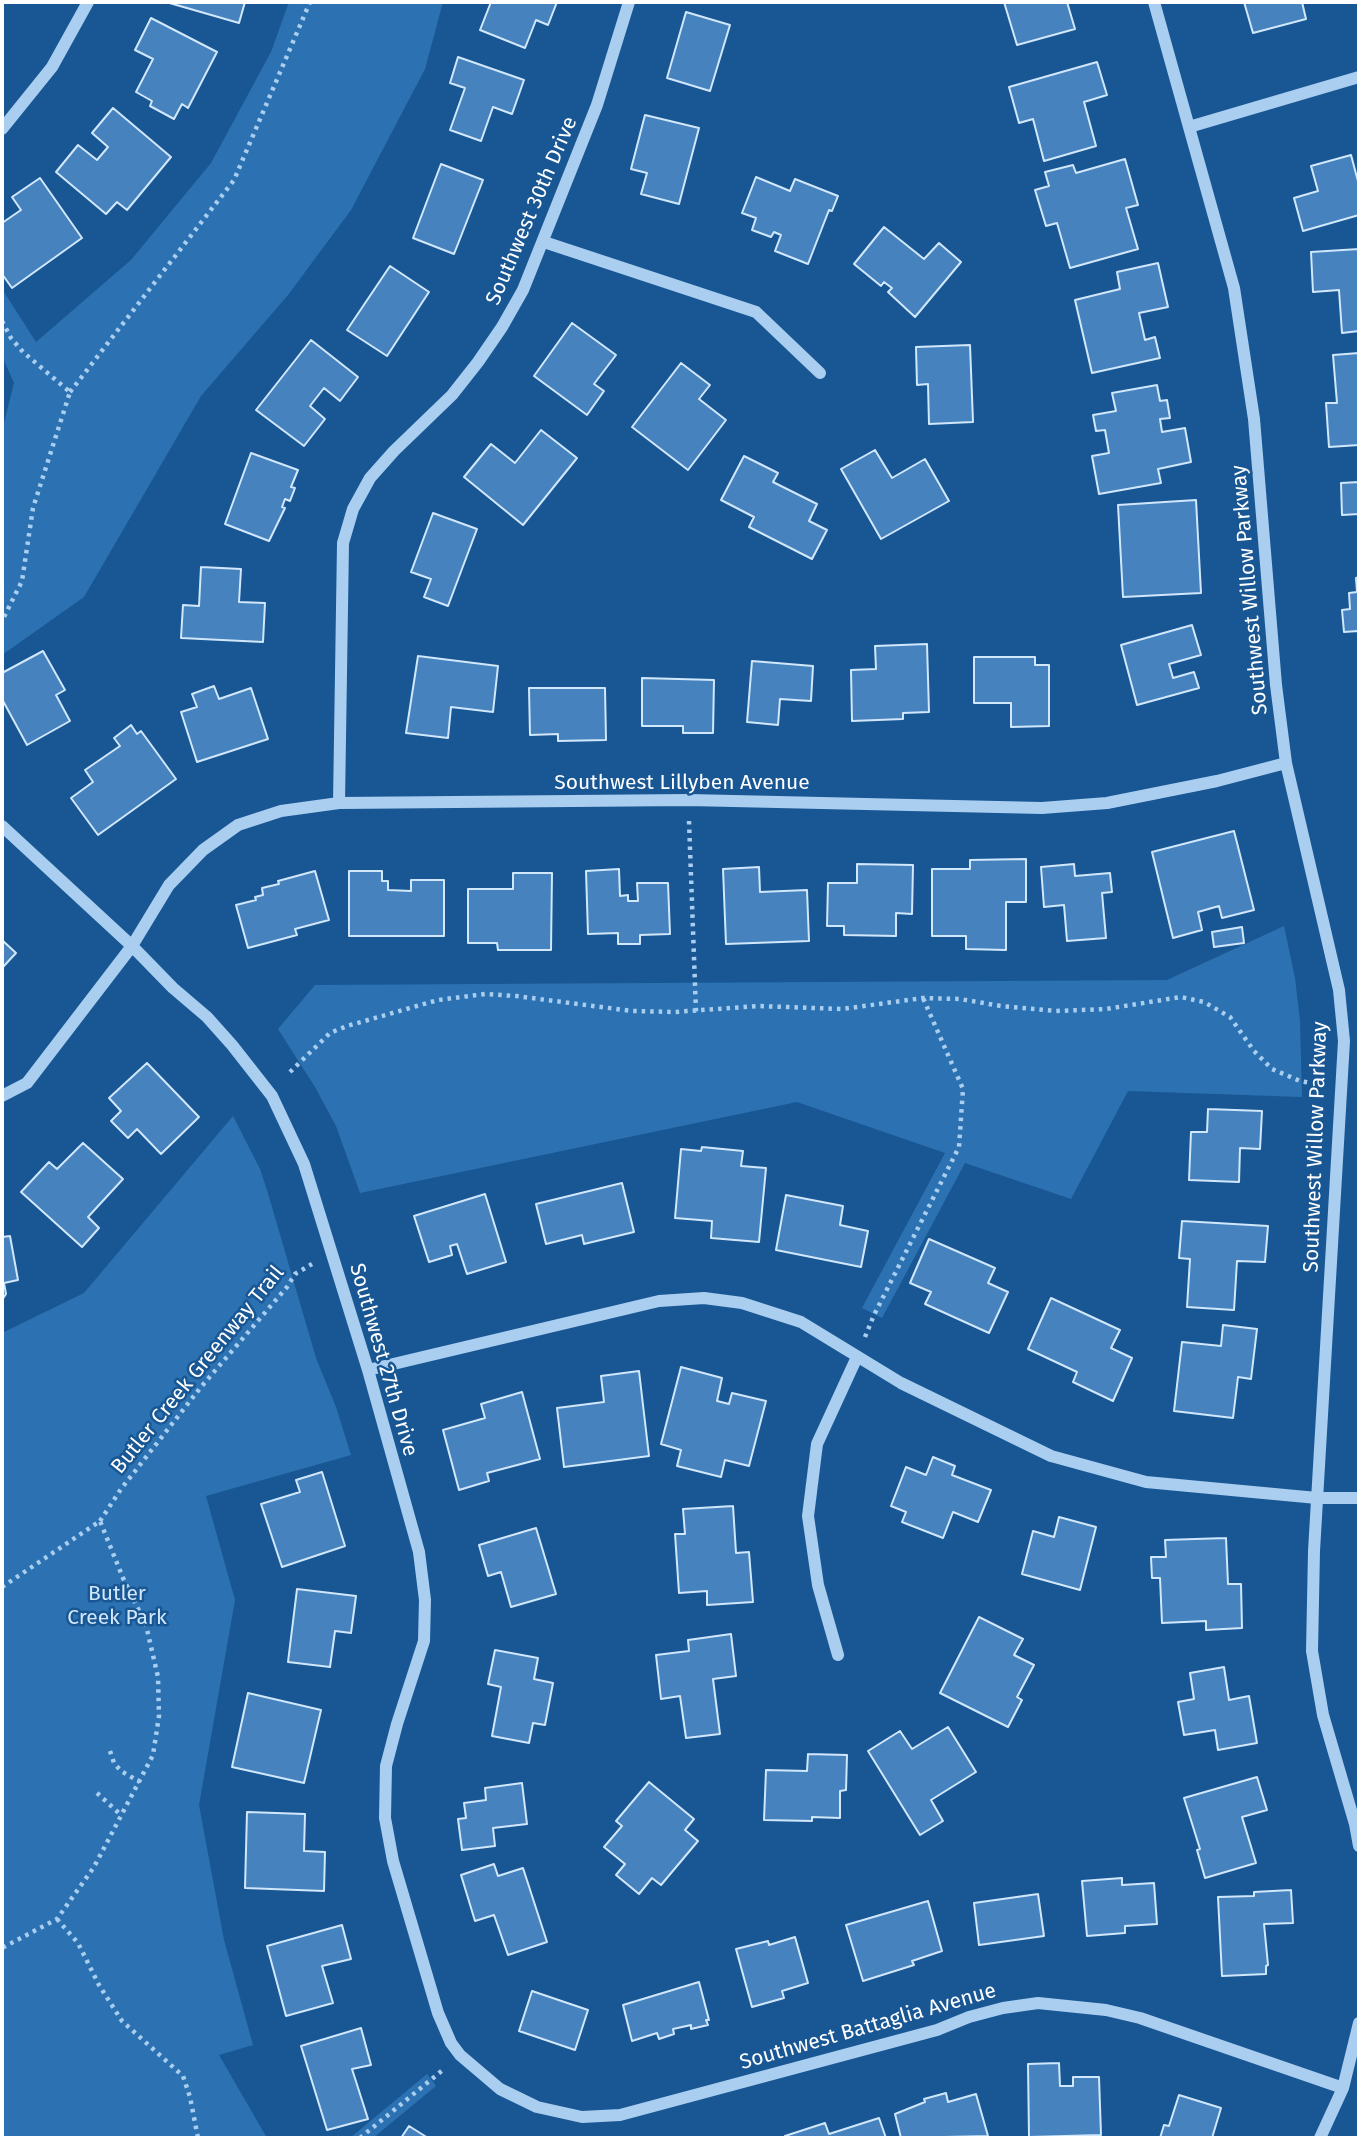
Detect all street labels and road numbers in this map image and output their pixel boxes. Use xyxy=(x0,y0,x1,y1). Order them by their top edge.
street label: Southwest 30th Drive xyxy=(481,113,583,309)
street label: Southwest Willow Parkway xyxy=(1227,464,1273,716)
street label: Southwest Lillyben Avenue xyxy=(554,770,810,796)
street label: Southwest Willow Parkway xyxy=(1299,1021,1333,1273)
street label: Butler Creek Greenway Trail xyxy=(106,1261,290,1479)
street label: Southwest 27th Drive xyxy=(343,1261,423,1459)
street label: Southwest Battaglia Avenue xyxy=(737,1978,999,2076)

